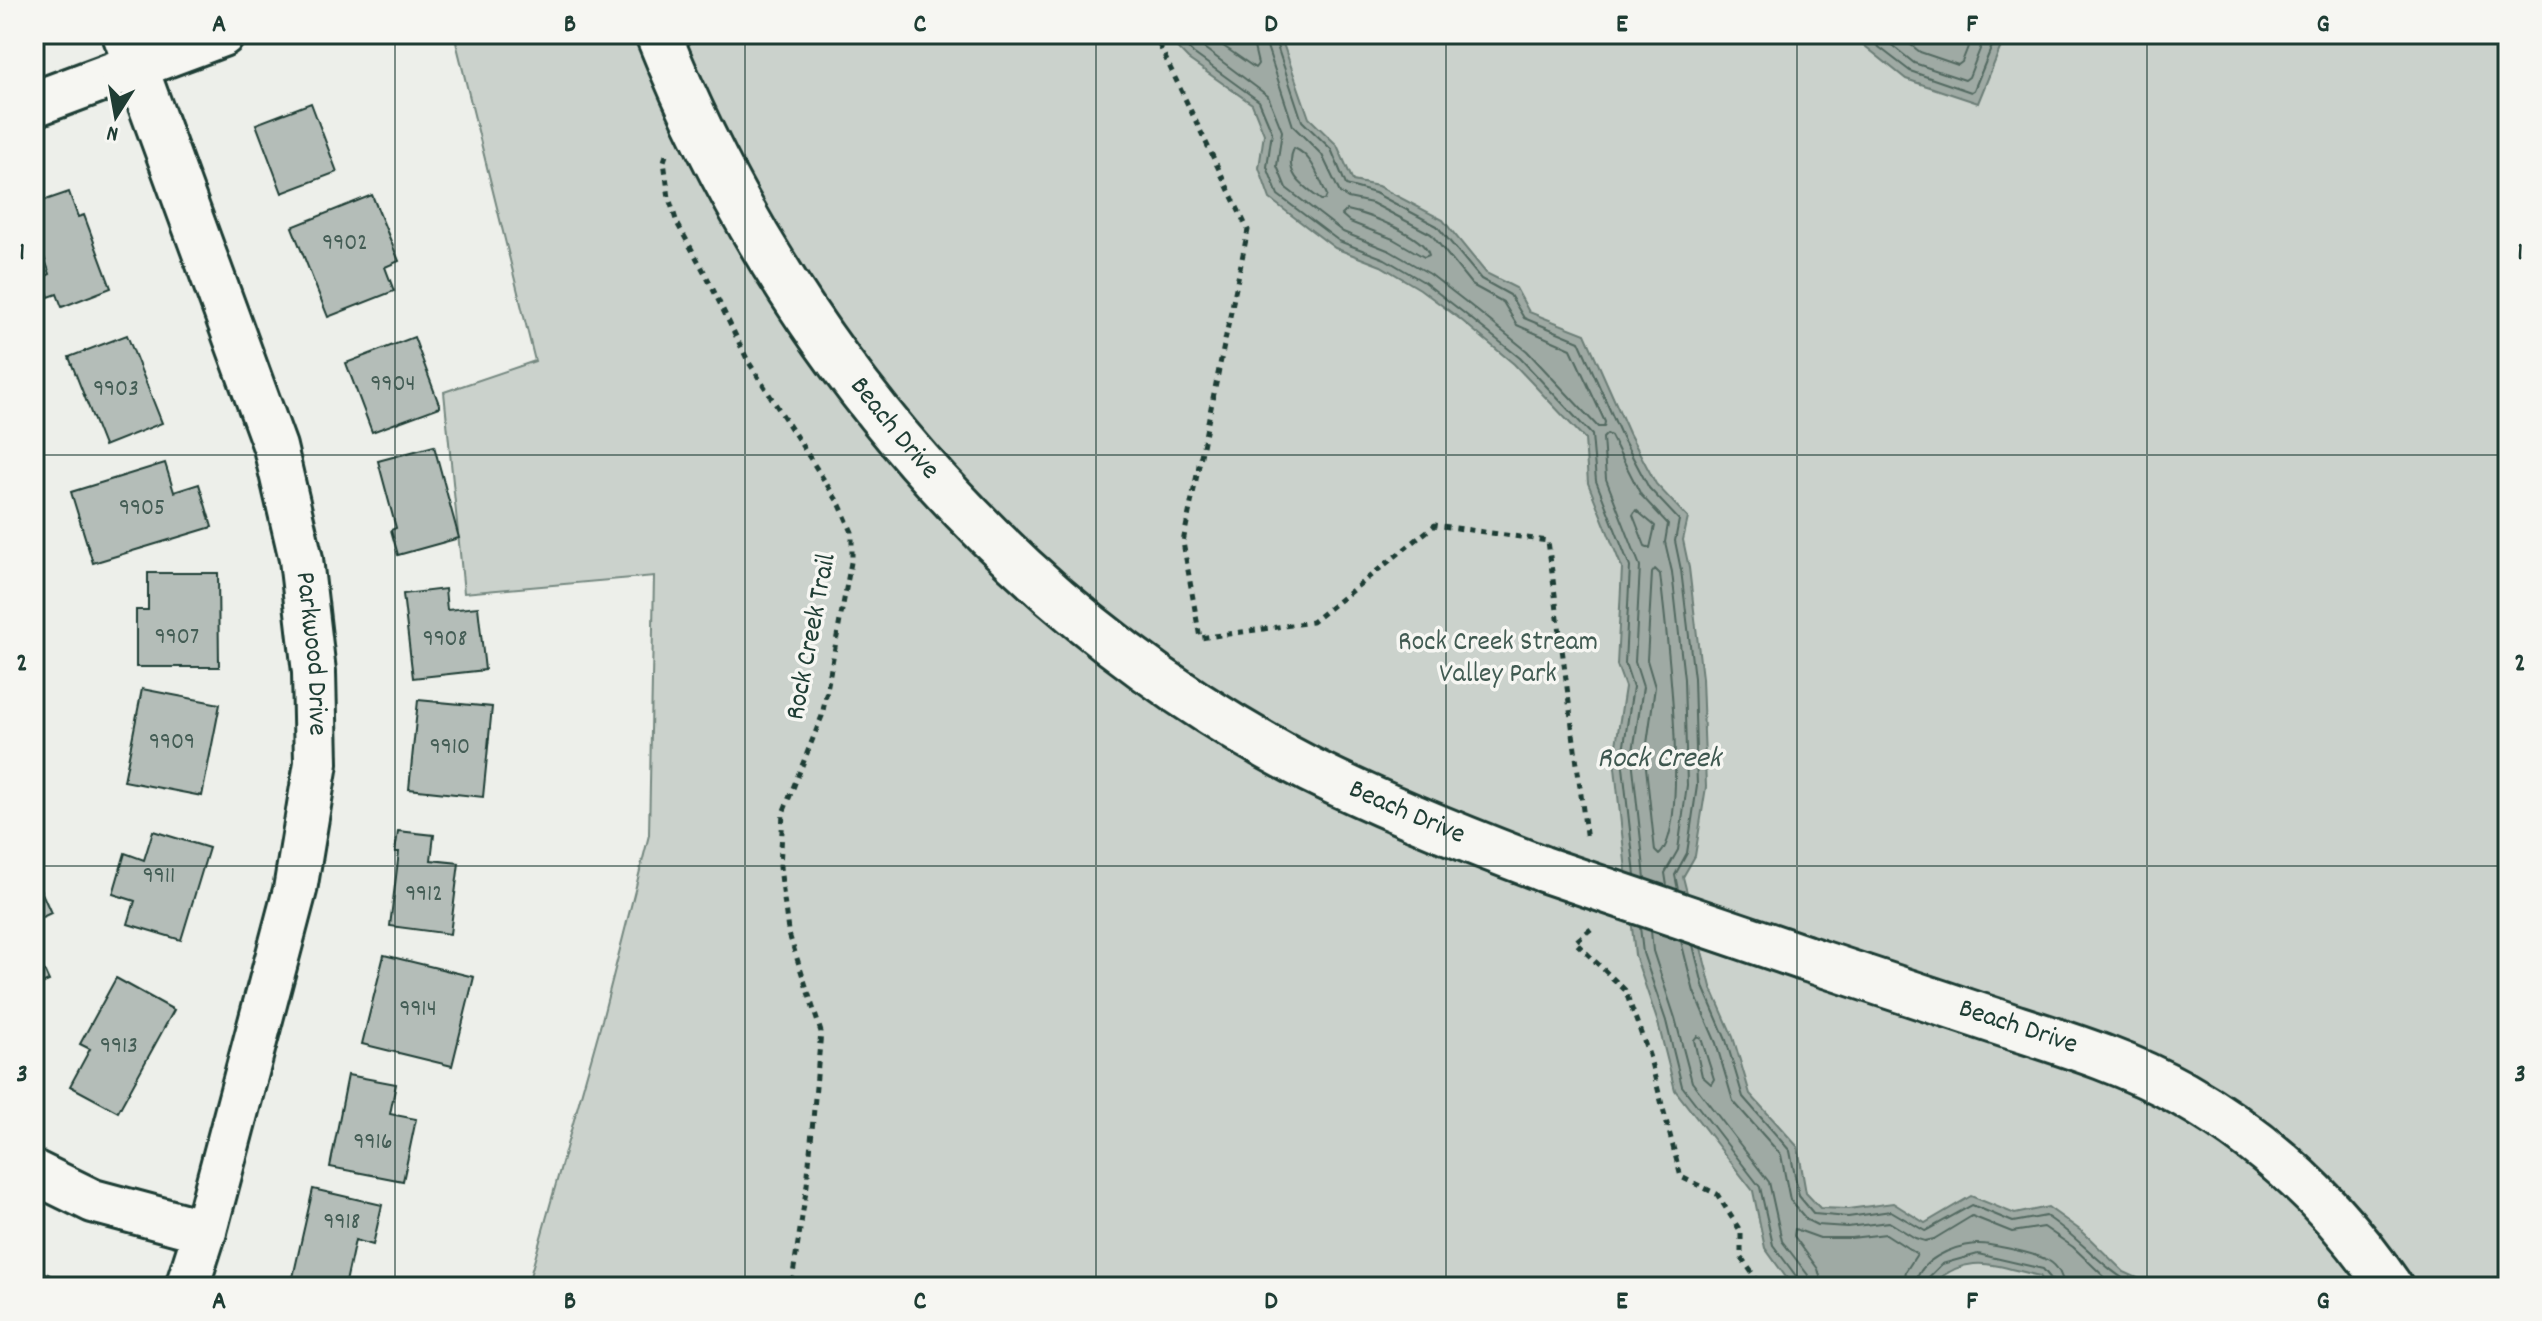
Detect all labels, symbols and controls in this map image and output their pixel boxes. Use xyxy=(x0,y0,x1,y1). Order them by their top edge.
text: A xyxy=(212,7,226,44)
text: B xyxy=(564,7,576,44)
text: C xyxy=(914,7,927,44)
text: D xyxy=(1264,7,1278,44)
text: E xyxy=(1616,7,1628,44)
text: F xyxy=(1966,7,1978,44)
text: G xyxy=(2316,7,2330,44)
north arrow xyxy=(76,76,156,156)
text: N xyxy=(104,116,121,148)
house number: 9902 xyxy=(322,227,368,261)
text: 1 xyxy=(19,235,25,272)
text: 1 xyxy=(2517,235,2523,272)
house number: 9904 xyxy=(370,368,416,402)
street label: Beach Drive xyxy=(838,370,948,490)
house number: 9903 xyxy=(93,373,139,407)
house number: 9905 xyxy=(119,492,165,526)
street label: Rock Creek Trail xyxy=(777,550,849,724)
street label: Parkwood Drive xyxy=(283,570,335,736)
house number: 9907 xyxy=(155,621,199,655)
house number: 9908 xyxy=(423,623,467,657)
park label: Rock Creek Stream Valley Park xyxy=(1398,624,1598,696)
text: 2 xyxy=(16,646,28,683)
text: 2 xyxy=(2514,646,2526,683)
house number: 9909 xyxy=(149,726,195,760)
house number: 9910 xyxy=(430,731,470,765)
water label: Rock Creek xyxy=(1597,739,1724,782)
street label: Beach Drive xyxy=(1342,771,1471,856)
house number: 9911 xyxy=(143,860,175,894)
house number: 9912 xyxy=(405,878,443,912)
street label: Beach Drive xyxy=(1953,990,2083,1067)
house number: 9914 xyxy=(399,993,437,1027)
house number: 9913 xyxy=(100,1030,138,1064)
text: 3 xyxy=(16,1057,28,1094)
text: 3 xyxy=(2514,1057,2526,1094)
house number: 9916 xyxy=(354,1126,393,1160)
house number: 9918 xyxy=(324,1206,360,1240)
text: A xyxy=(212,1284,226,1321)
text: B xyxy=(564,1284,576,1321)
text: C xyxy=(914,1284,927,1321)
text: D xyxy=(1264,1284,1278,1321)
text: E xyxy=(1616,1284,1628,1321)
text: F xyxy=(1966,1284,1978,1321)
text: G xyxy=(2316,1284,2330,1321)

